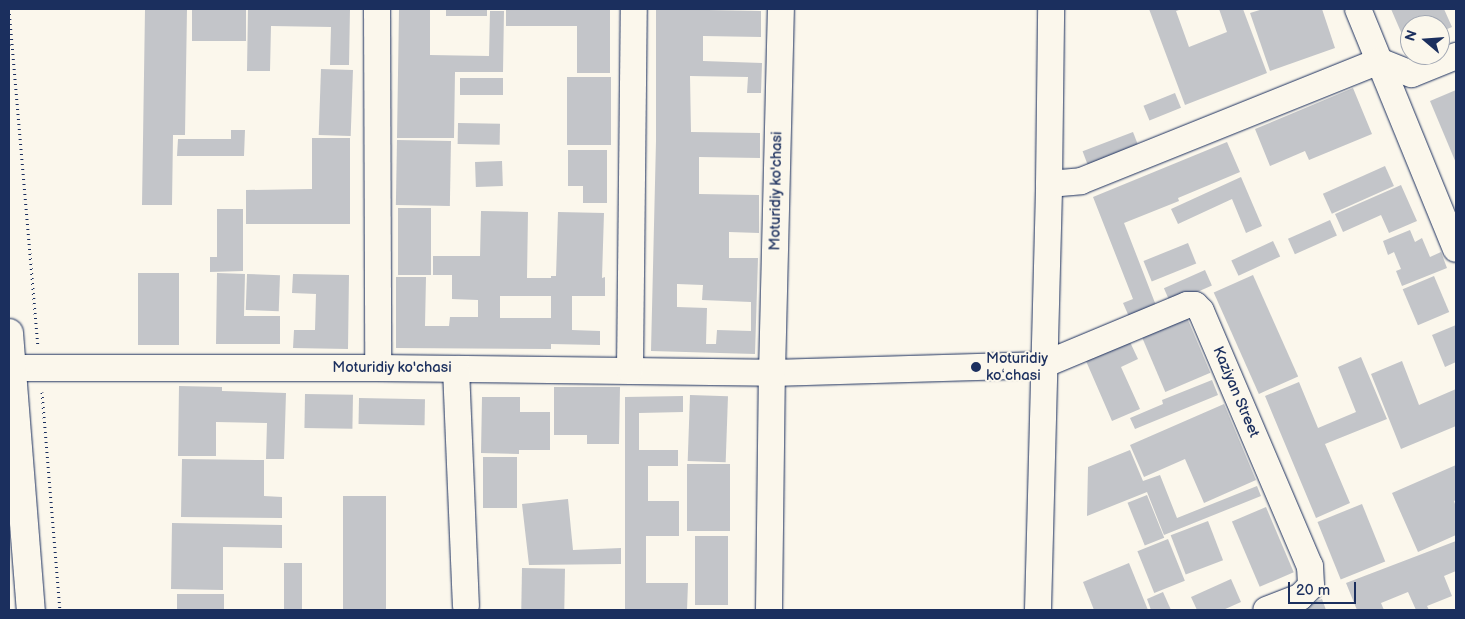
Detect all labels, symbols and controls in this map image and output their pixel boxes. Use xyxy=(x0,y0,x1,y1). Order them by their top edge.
north arrow xyxy=(1400,15,1450,65)
text: N xyxy=(1401,28,1421,43)
street label: Moturidiy ko'chasi xyxy=(766,131,786,251)
street label: Kaziyan Street xyxy=(1209,344,1263,440)
place label: Moturidiy koʻchasi xyxy=(986,349,1048,384)
street label: Moturidiy ko'chasi xyxy=(332,359,452,377)
marker: Moturidiy koʻchasi xyxy=(970,361,982,373)
scale bar xyxy=(1290,572,1358,604)
text: 20 m xyxy=(1296,581,1330,600)

